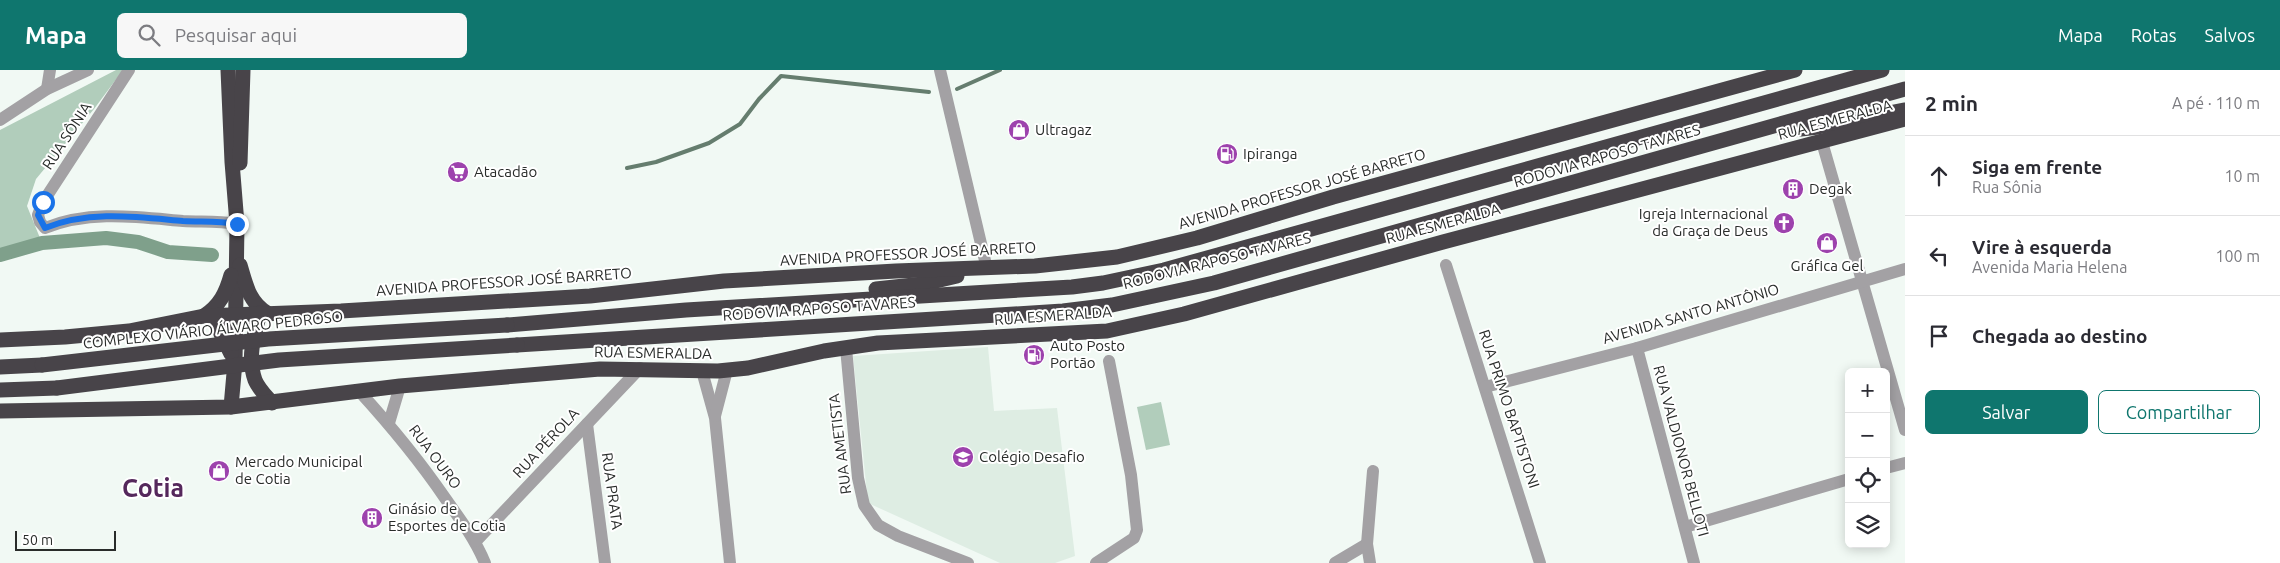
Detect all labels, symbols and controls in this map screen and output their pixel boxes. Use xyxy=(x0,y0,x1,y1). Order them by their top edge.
search box xyxy=(117,13,467,58)
icon: search xyxy=(135,21,163,49)
text: Mapa xyxy=(25,22,87,49)
text: Pesquisar aqui xyxy=(175,24,297,46)
text: Mapa xyxy=(2058,25,2103,45)
text: Rotas xyxy=(2131,25,2177,45)
text: Salvos xyxy=(2205,25,2255,45)
text: 2 min xyxy=(1925,91,1978,115)
text: A pé · 110 m xyxy=(2172,94,2260,112)
street label: RUA ESMERALDA xyxy=(1776,96,1894,143)
street label: RUA SÔNIA xyxy=(39,99,95,172)
shop icon: Ultragaz xyxy=(1007,118,1031,142)
place label: Ultragaz xyxy=(1035,121,1092,138)
street label: RODOVIA RAPOSO TAVARES xyxy=(1512,121,1702,190)
fuel station icon: Ipiranga xyxy=(1215,142,1239,166)
street label: AVENIDA PROFESSOR JOSÉ BARRETO xyxy=(1176,145,1427,232)
place label: Ipiranga xyxy=(1243,145,1298,162)
text: Siga em frente xyxy=(1972,156,2102,178)
supermarket icon: Atacadão xyxy=(446,160,470,184)
icon: ahead xyxy=(1925,162,1953,190)
place label: Atacadão xyxy=(474,163,537,180)
text: 10 m xyxy=(2224,167,2260,185)
building icon: Degak xyxy=(1781,177,1805,201)
text: Rua Sônia xyxy=(1972,178,2042,196)
place label: Degak xyxy=(1809,180,1852,197)
route start xyxy=(32,191,55,214)
street label: RUA ESMERALDA xyxy=(1384,200,1502,247)
place label: Igreja Internacional da Graça de Deus xyxy=(1639,205,1768,239)
church icon: Igreja Internacional da Graça de Deus xyxy=(1772,211,1796,235)
route end xyxy=(226,213,249,236)
street label: RODOVIA RAPOSO TAVARES xyxy=(1121,229,1313,292)
shop icon: Gráfica Gel xyxy=(1815,231,1839,255)
text: Vire à esquerda xyxy=(1972,236,2112,258)
street label: AVENIDA PROFESSOR JOSÉ BARRETO xyxy=(780,238,1036,269)
icon: left xyxy=(1925,242,1953,270)
text: 100 m xyxy=(2215,247,2260,265)
place label: Gráfica Gel xyxy=(1791,257,1864,274)
text: Avenida Maria Helena xyxy=(1972,258,2127,276)
street label: AVENIDA PROFESSOR JOSÉ BARRETO xyxy=(376,264,632,299)
street label: AVENIDA SANTO ANTÔNIO xyxy=(1601,280,1781,347)
street label: RODOVIA RAPOSO TAVARES xyxy=(722,293,916,324)
street label: RUA ESMERALDA xyxy=(994,303,1113,328)
street label: COMPLEXO VIÁRIO ÁLVARO PEDROSO xyxy=(82,307,344,352)
icon: arrive xyxy=(1925,322,1953,350)
text: Chegada ao destino xyxy=(1972,325,2148,347)
street label: RUA PRIMO BAPTISTONI xyxy=(1476,327,1543,490)
place label: Auto Posto Portão xyxy=(1050,337,1125,371)
street label: RUA ESMERALDA xyxy=(594,343,712,362)
fuel station icon: Auto Posto Portão xyxy=(1022,343,1046,367)
street label: RUA VALDIONOR BELLOTI xyxy=(1650,363,1713,538)
map controls xyxy=(1845,368,1890,548)
button: + xyxy=(1845,368,1890,413)
button: Salvar xyxy=(1925,390,2088,434)
button: Compartilhar xyxy=(2098,390,2260,434)
street label: RUA AMETISTA xyxy=(825,393,854,495)
street label: RUA PÉROLA xyxy=(509,404,582,481)
button: − xyxy=(1845,413,1890,458)
street label: RUA OURO xyxy=(406,421,465,492)
school or university icon: Colégio Desafio xyxy=(951,445,975,469)
place label: Colégio Desafio xyxy=(979,448,1085,465)
street label: RUA PRATA xyxy=(599,451,626,531)
place label: Mercado Municipal de Cotia xyxy=(235,453,363,487)
button: locate xyxy=(1845,458,1890,503)
shop icon: Mercado Municipal de Cotia xyxy=(207,459,231,483)
district label: Cotia xyxy=(122,474,184,502)
place label: Ginásio de Esportes de Cotia xyxy=(388,500,506,534)
button: layers xyxy=(1845,503,1890,548)
building icon: Ginásio de Esportes de Cotia xyxy=(360,506,384,530)
scale bar xyxy=(15,528,116,551)
text: 50 m xyxy=(22,532,53,548)

